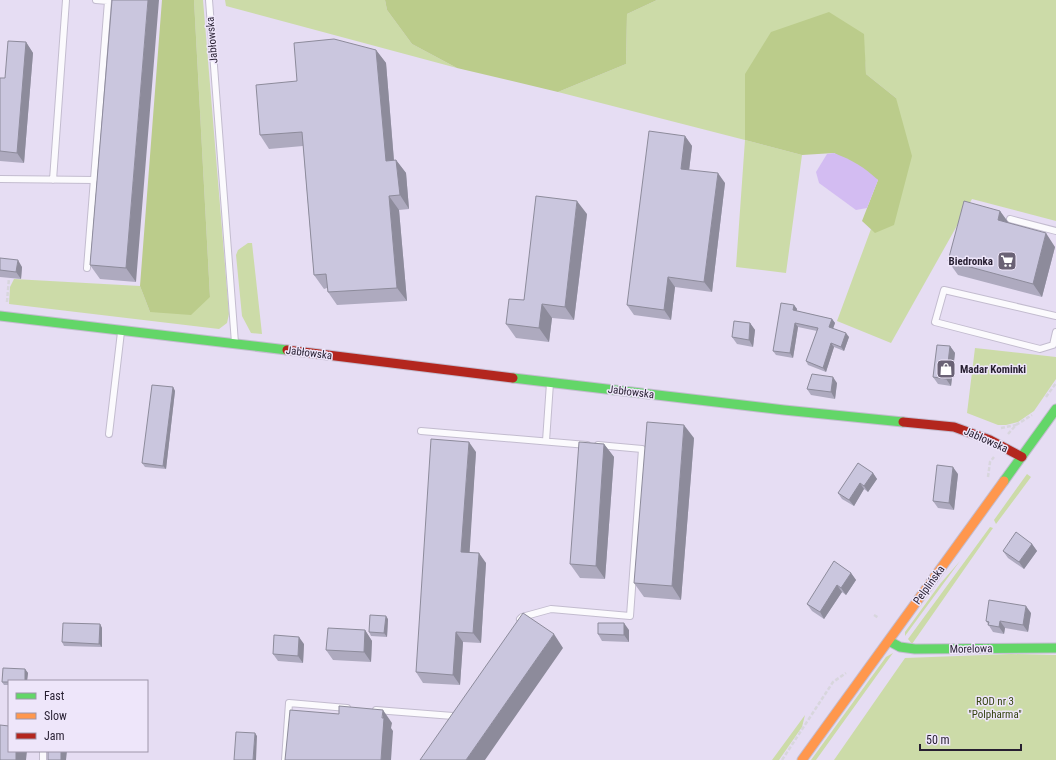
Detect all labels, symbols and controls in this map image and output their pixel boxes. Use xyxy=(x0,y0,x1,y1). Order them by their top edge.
street label: Jabłowska xyxy=(203,16,221,64)
supermarket icon: Biedronka xyxy=(996,250,1018,272)
place label: Biedronka xyxy=(949,255,993,268)
street label: Jabłowska xyxy=(285,344,333,362)
shop icon: Madar Kominki xyxy=(935,358,957,380)
place label: Madar Kominki xyxy=(960,363,1026,376)
street label: Jabłowska xyxy=(607,383,655,401)
street label: Jabłowska xyxy=(962,425,1010,455)
street label: Pelplińska xyxy=(911,563,947,607)
street label: Morelowa xyxy=(950,642,992,656)
legend xyxy=(8,680,148,752)
text: Fast xyxy=(44,689,65,703)
park label: ROD nr 3 "Polpharma" xyxy=(968,695,1022,721)
text: Slow xyxy=(44,709,67,723)
scale bar xyxy=(920,726,1021,752)
text: Jam xyxy=(44,729,65,743)
text: 50 m xyxy=(926,733,950,747)

